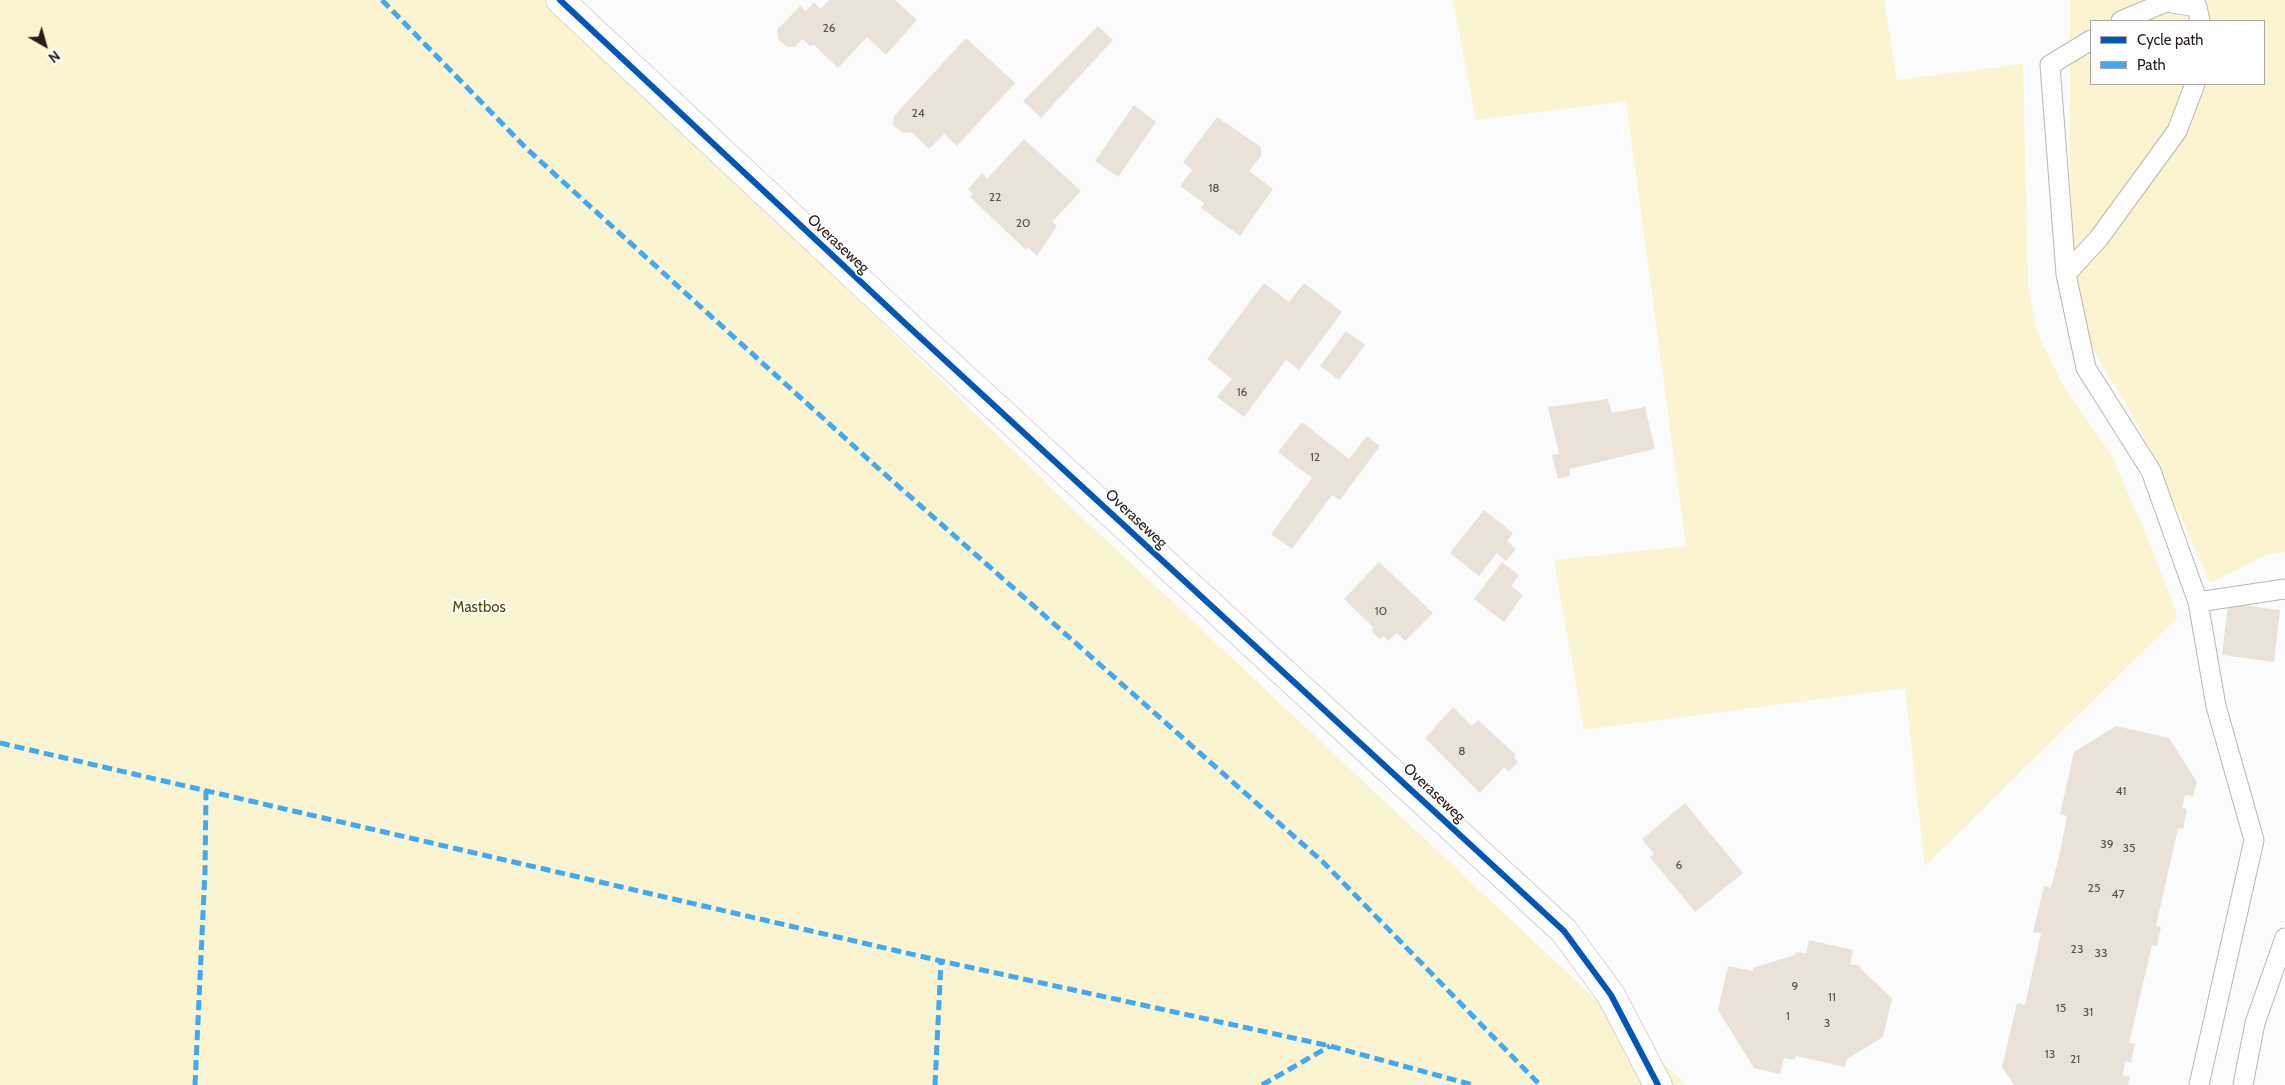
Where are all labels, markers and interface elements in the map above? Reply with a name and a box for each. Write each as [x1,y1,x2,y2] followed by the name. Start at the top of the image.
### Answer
[20,20,70,70] north arrow
[2090,20,2265,85] legend
[822,21,836,35] house number: 26
[2137,31,2203,49] text: Cycle path
[45,47,64,67] text: N
[2137,56,2166,74] text: Path
[911,106,925,120] house number: 24
[1208,181,1220,195] house number: 18
[989,190,1001,204] house number: 22
[803,211,873,277] street label: Overaseweg
[1016,216,1030,230] house number: 20
[1237,385,1247,399] house number: 16
[1310,450,1320,464] house number: 12
[1101,486,1171,552] street label: Overaseweg
[452,599,506,617] park label: Mastbos
[1375,604,1387,618] house number: 10
[1458,744,1466,758] house number: 8
[1399,760,1469,826] street label: Overaseweg
[2116,784,2126,798] house number: 41
[2100,837,2114,851] house number: 39
[2123,841,2135,855] house number: 35
[1676,858,1682,872] house number: 6
[2088,881,2100,895] house number: 25
[2112,887,2124,901] house number: 47
[2071,942,2083,956] house number: 23
[2095,946,2107,960] house number: 33
[1792,979,1798,993] house number: 9
[1828,990,1836,1004] house number: 11
[2056,1001,2066,1015] house number: 15
[2083,1005,2093,1019] house number: 31
[1786,1009,1790,1023] house number: 1
[1824,1016,1830,1030] house number: 3
[2045,1047,2055,1061] house number: 13
[2070,1052,2080,1066] house number: 21

